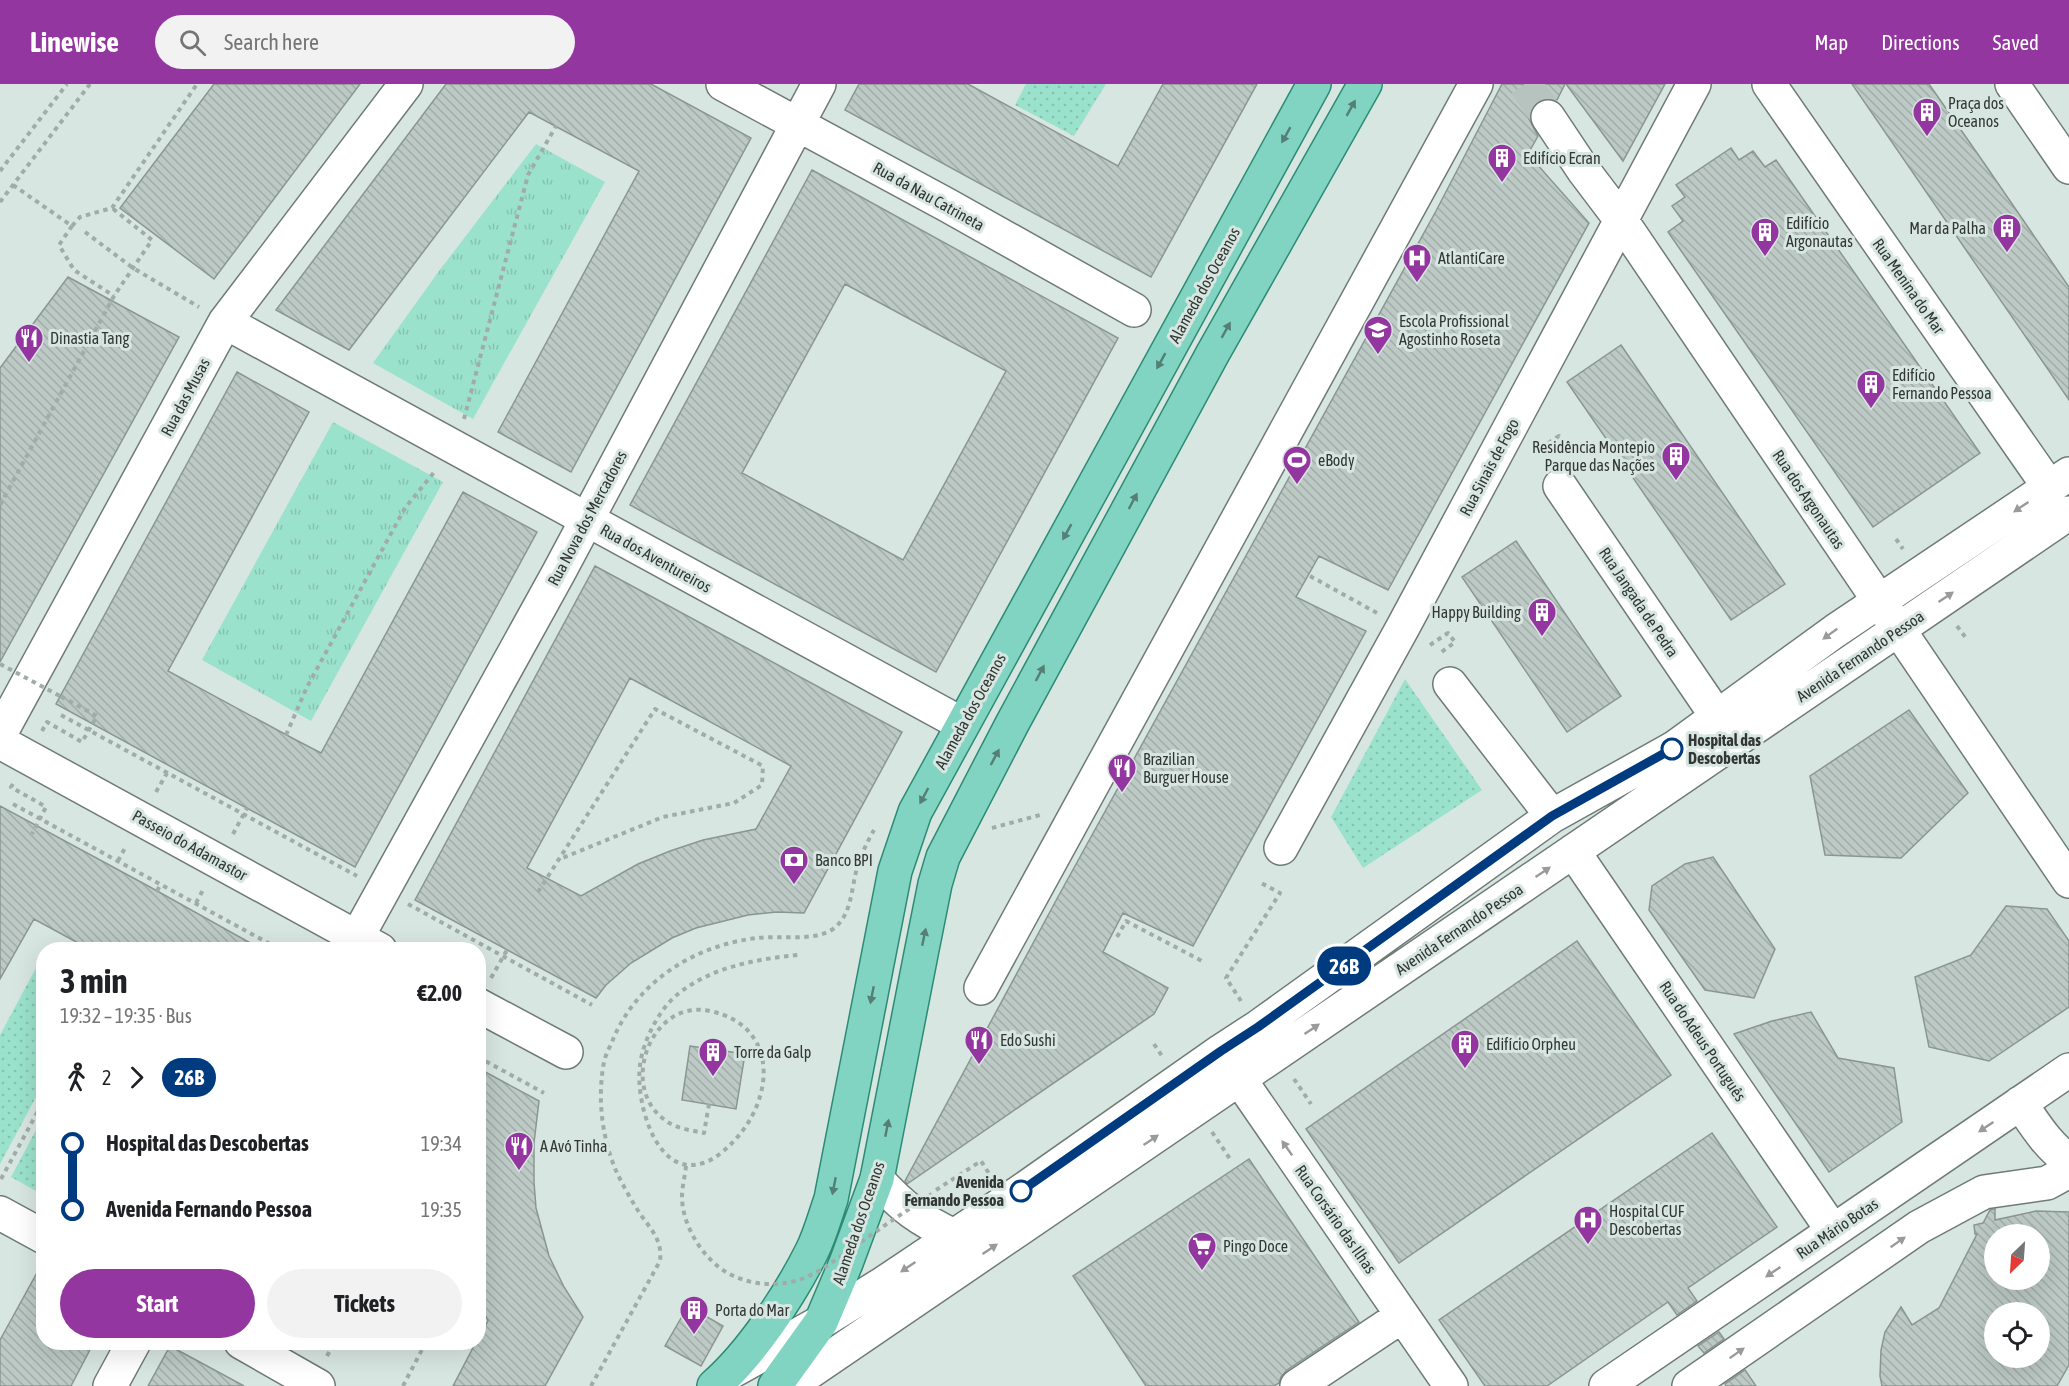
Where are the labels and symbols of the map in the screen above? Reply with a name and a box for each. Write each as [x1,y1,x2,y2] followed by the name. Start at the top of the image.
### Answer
[1948,94,2004,130] place label: Praça dos Oceanos
[1911,96,1943,138] building icon: Praça dos Oceanos
[1346,100,1357,116] one-way arrow
[1281,127,1291,144] one-way arrow
[1486,142,1518,184] building icon: Edifício Ecran
[1523,149,1601,167] place label: Edifício Ecran
[870,158,988,234] street label: Rua da Nau Catrineta
[1991,212,2023,254] building icon: Mar da Palha
[1786,214,1853,251] place label: Edifício Argonautas
[1749,216,1781,258] building icon: Edifício Argonautas
[1909,219,1986,237] place label: Mar da Palha
[1165,224,1243,346] street label: Alameda dos Oceanos
[1869,235,1949,337] street label: Rua Menina do Mar
[1401,242,1433,284] hospital icon: AtlantiCare
[1438,249,1505,267] place label: AtlantiCare
[1399,312,1510,349] place label: Escola Profissional Agostinho Roseta
[1362,314,1394,356] school or university icon: Escola Profissional Agostinho Roseta
[13,322,45,364] restaurant icon: Dinastia Tang
[1221,322,1232,338] one-way arrow
[50,329,130,348] place label: Dinastia Tang
[1157,353,1167,370] one-way arrow
[157,355,213,439] street label: Rua das Musas
[1892,366,1992,402] place label: Edifício Fernando Pessoa
[1855,368,1887,410] building icon: Edifício Fernando Pessoa
[1456,415,1523,519] street label: Rua Sinais de Fogo
[1532,438,1655,475] place label: Residência Montepio Parque das Nações
[1660,440,1692,482] building icon: Residência Montepio Parque das Nações
[1281,444,1313,486] sports icon: eBody
[1769,446,1849,553] street label: Rua dos Argonautas
[544,447,630,588] street label: Rua Nova dos Mercadores
[1318,451,1355,470] place label: eBody
[1128,493,1138,510] one-way arrow
[2013,501,2029,512] one-way arrow
[598,520,715,596] street label: Rua dos Aventureiros
[1062,524,1073,540] one-way arrow
[1595,544,1682,661] street label: Rua Jangada de Pedra
[1938,591,1954,603] one-way arrow
[1526,596,1558,638] building icon: Happy Building
[1431,603,1521,622] place label: Happy Building
[1793,607,1927,705] street label: Avenida Fernando Pessoa
[1823,628,1838,640] one-way arrow
[931,650,1009,772] street label: Alameda dos Oceanos
[1035,664,1045,681] one-way arrow
[1688,731,1761,767] place label: Hospital das Descobertas
[1661,738,1683,760] marker: Hospital das Descobertas
[990,748,1000,765] one-way arrow
[1143,750,1229,787] place label: Brazilian Burguer House
[1106,752,1138,794] restaurant icon: Brazilian Burguer House
[919,787,929,804] one-way arrow
[129,806,251,884] street label: Passeio do Adamastor
[778,844,810,886] bank icon: Banco BPI
[815,851,873,869] place label: Banco BPI
[1534,866,1550,878] one-way arrow
[1392,880,1526,978] street label: Avenida Fernando Pessoa
[920,928,930,946] one-way arrow
[1310,946,1378,986] line badge: 26B
[1655,978,1750,1105] street label: Rua do Adeus Português
[867,986,876,1005] one-way arrow
[963,1024,995,1066] restaurant icon: Edo Sushi
[1304,1024,1321,1035] one-way arrow
[1449,1028,1481,1070] building icon: Edifício Orpheu
[1000,1031,1056,1049] place label: Edo Sushi
[1486,1035,1576,1054] place label: Edifício Orpheu
[697,1036,729,1078] building icon: Torre da Galp
[734,1043,811,1062] place label: Torre da Galp
[883,1119,892,1138] one-way arrow
[1978,1121,1994,1132] one-way arrow
[503,1130,535,1172] restaurant icon: A Avó Tinha
[1143,1134,1159,1146] one-way arrow
[540,1137,607,1155] place label: A Avó Tinha
[1281,1140,1293,1156] one-way arrow
[828,1159,888,1287] street label: Alameda dos Oceanos
[1292,1161,1380,1277] street label: Rua Corsário das Ilhas
[904,1173,1004,1209] place label: Avenida Fernando Pessoa
[829,1177,838,1196] one-way arrow
[1010,1180,1032,1202] marker: Avenida Fernando Pessoa
[1793,1194,1881,1262] street label: Rua Mário Botas
[1609,1202,1685,1238] place label: Hospital CUF Descobertas
[1572,1204,1604,1246] hospital icon: Hospital CUF Descobertas
[1984,1224,2050,1290] north arrow
[1186,1230,1218,1272] supermarket icon: Pingo Doce
[1223,1237,1288,1256] place label: Pingo Doce
[1890,1237,1906,1248] one-way arrow
[982,1244,998,1255] one-way arrow
[900,1261,916,1272] one-way arrow
[1765,1266,1781,1277] one-way arrow
[678,1294,710,1336] building icon: Porta do Mar
[715,1301,789,1319] place label: Porta do Mar
[1729,1347,1745,1359] one-way arrow

